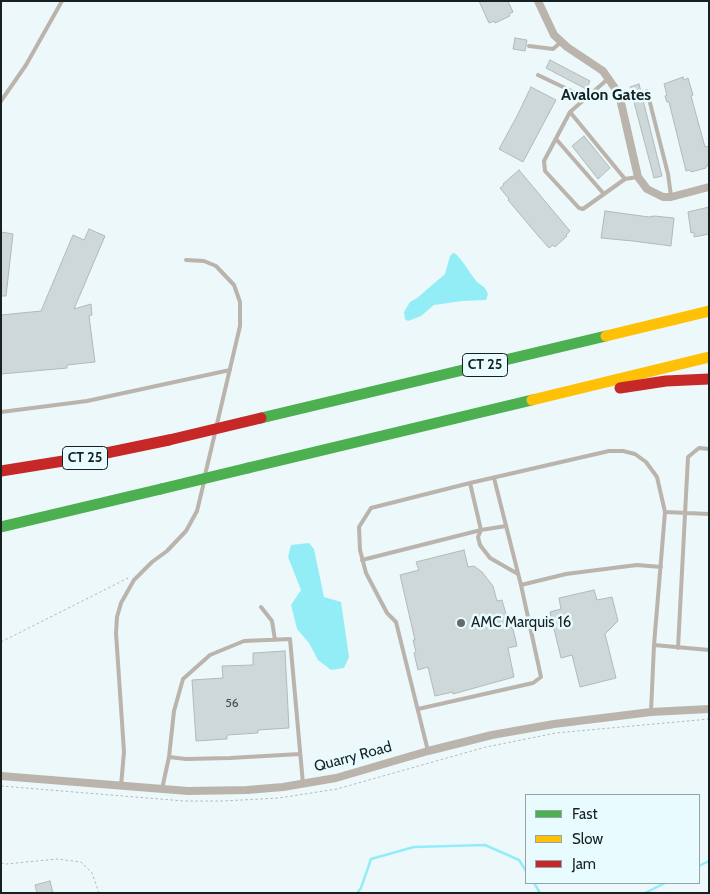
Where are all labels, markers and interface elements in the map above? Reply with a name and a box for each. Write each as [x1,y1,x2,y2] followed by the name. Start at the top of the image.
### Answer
[561,85,651,105] district label: Avalon Gates
[462,354,508,376] road number: CT 25
[62,446,108,469] road number: CT 25
[471,614,571,632] place label: AMC Marquis 16
[455,617,467,629] marker: AMC Marquis 16
[225,696,239,710] house number: 56
[312,738,394,776] street label: Quarry Road
[525,794,700,884] legend
[572,805,597,823] text: Fast
[572,830,603,848] text: Slow
[572,855,596,873] text: Jam

